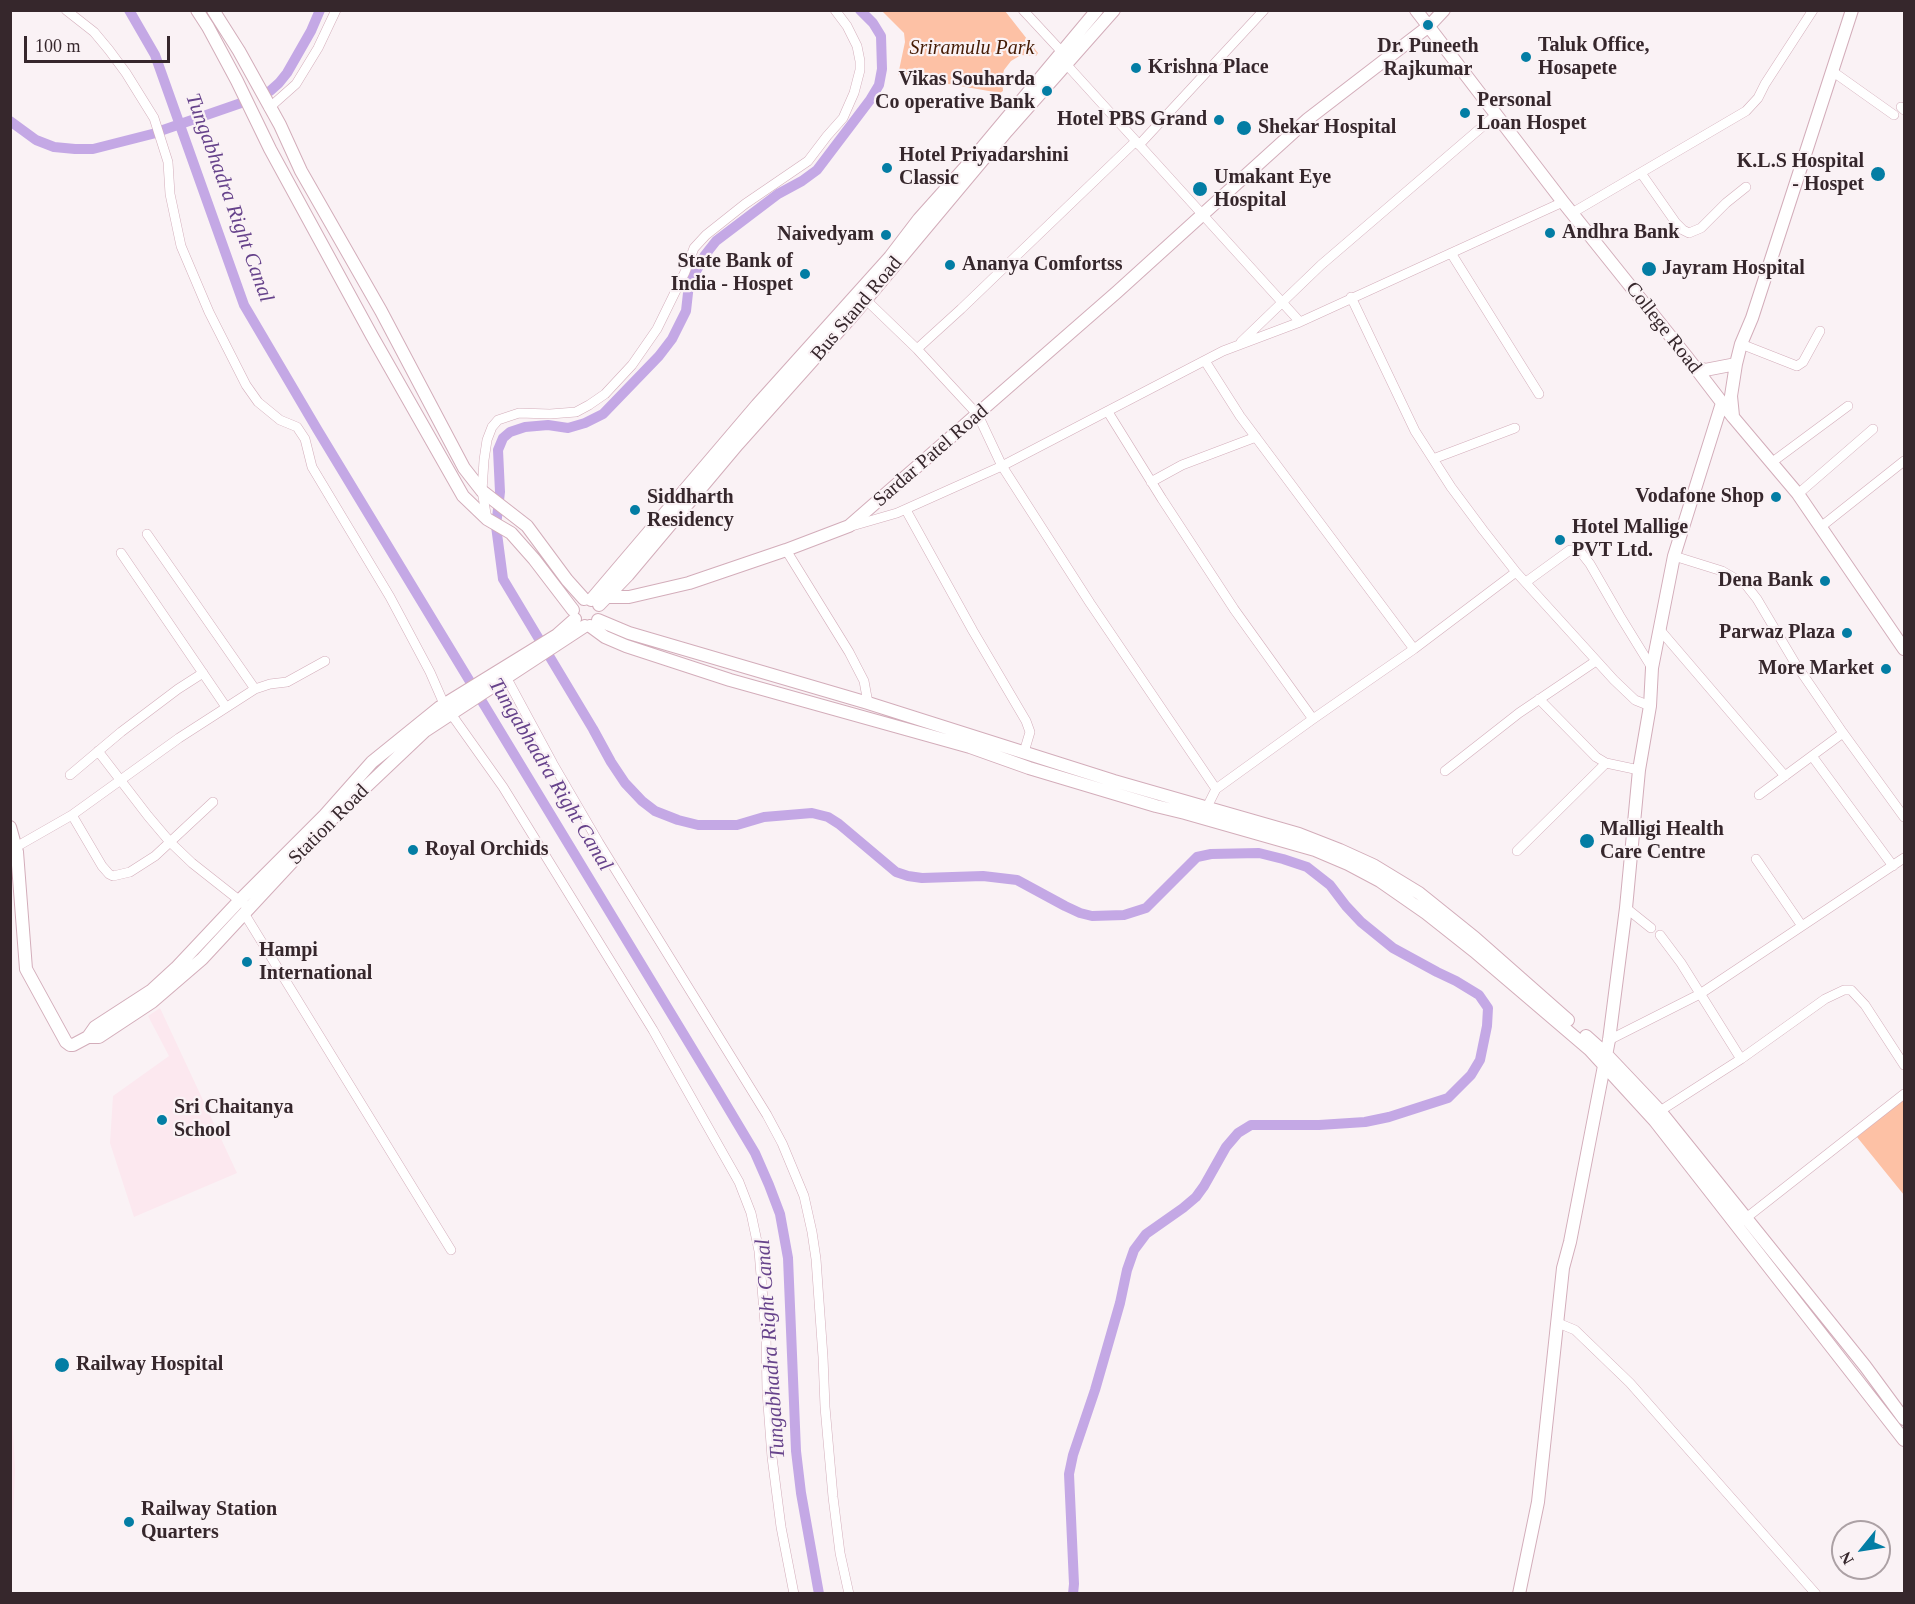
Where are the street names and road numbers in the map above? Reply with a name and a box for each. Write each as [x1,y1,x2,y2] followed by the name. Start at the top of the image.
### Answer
[806,252,908,366] street label: Bus Stand Road
[1620,277,1706,379] street label: College Road
[869,400,993,512] street label: Sardar Patel Road
[284,780,374,870] street label: Station Road

